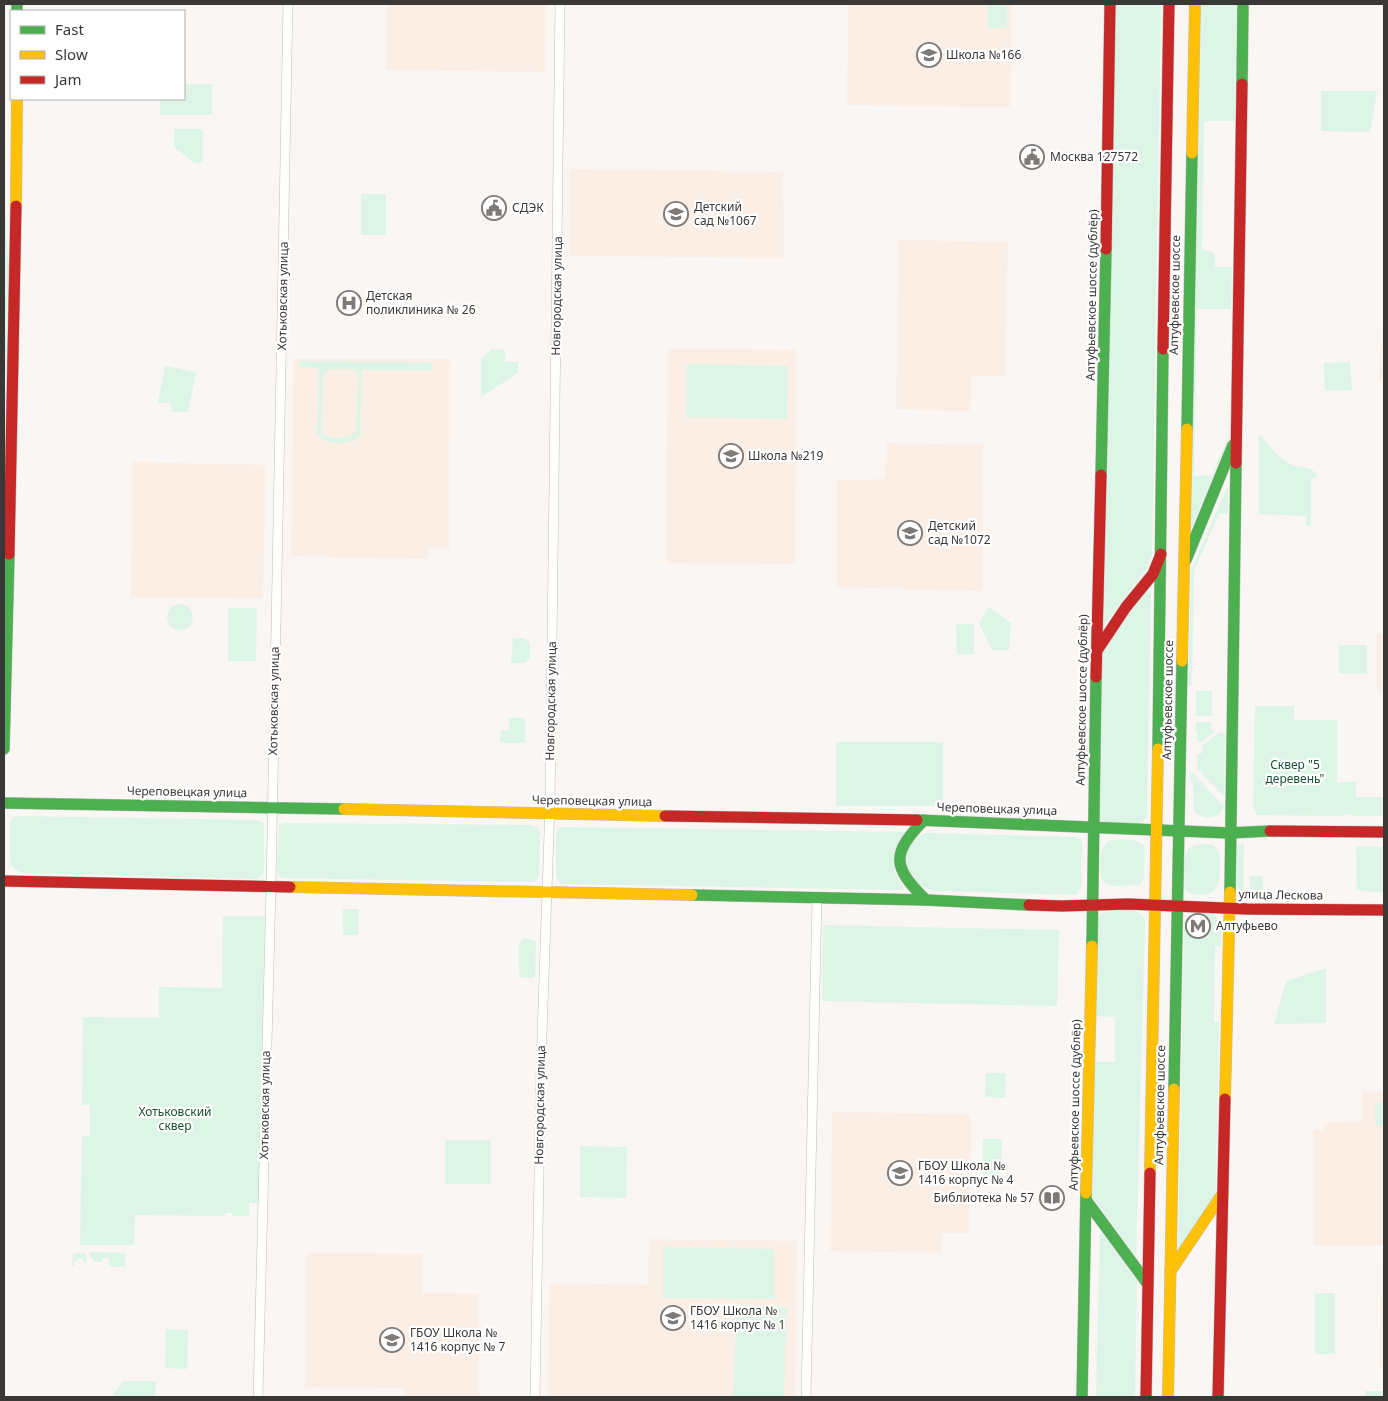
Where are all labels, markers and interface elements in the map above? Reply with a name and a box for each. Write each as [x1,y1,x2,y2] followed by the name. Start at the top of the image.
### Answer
[10,10,185,100] legend
[55,19,84,39] text: Fast
[916,42,942,68] school or university icon: Школа №166
[55,44,88,64] text: Slow
[946,46,1021,63] place label: Школа №166
[53,69,82,89] text: Jam
[1019,144,1045,170] public building icon: Москва 127572
[1050,148,1138,165] place label: Москва 127572
[481,195,507,221] public building icon: СДЭК
[694,198,757,229] place label: Детский сад №1067
[512,199,544,216] place label: СДЭК
[663,201,689,227] school or university icon: Детский сад №1067
[1082,209,1102,381] street label: Алтуфьевское шоссе (дублёр)
[1165,235,1184,355] street label: Алтуфьевское шоссе
[547,236,566,356] street label: Новгородская улица
[273,241,292,351] street label: Хотьковская улица
[366,287,476,318] place label: Детская поликлиника № 26
[336,290,362,316] hospital icon: Детская поликлиника № 26
[718,443,744,469] school or university icon: Школа №219
[748,447,823,464] place label: Школа №219
[928,517,991,548] place label: Детский сад №1072
[897,520,923,546] school or university icon: Детский сад №1072
[1072,614,1092,786] street label: Алтуфьевское шоссе (дублёр)
[1158,640,1177,760] street label: Алтуфьевское шоссе
[541,641,560,761] street label: Новгородская улица
[264,646,283,756] street label: Хотьковская улица
[1265,756,1325,787] park label: Сквер "5 деревень"
[127,782,247,801] street label: Череповецкая улица
[532,791,652,810] street label: Череповецкая улица
[936,798,1058,819] street label: Череповецкая улица
[1238,885,1324,904] street label: улица Лескова
[1185,913,1211,939] metro station icon: Алтуфьево
[1216,917,1278,934] place label: Алтуфьево
[1065,1019,1085,1191] street label: Алтуфьевское шоссе (дублёр)
[530,1045,549,1165] street label: Новгородская улица
[1150,1045,1169,1165] street label: Алтуфьевское шоссе
[255,1050,274,1160] street label: Хотьковская улица
[138,1103,212,1134] park label: Хотьковский сквер
[918,1157,1014,1188] place label: ГБОУ Школа № 1416 корпус № 4
[887,1160,913,1186] school or university icon: ГБОУ Школа № 1416 корпус № 4
[1039,1185,1065,1211] library icon: Библиотека № 57
[933,1189,1034,1206] place label: Библиотека № 57
[690,1302,785,1333] place label: ГБОУ Школа № 1416 корпус № 1
[660,1305,686,1331] school or university icon: ГБОУ Школа № 1416 корпус № 1
[410,1324,506,1355] place label: ГБОУ Школа № 1416 корпус № 7
[379,1327,405,1353] school or university icon: ГБОУ Школа № 1416 корпус № 7

